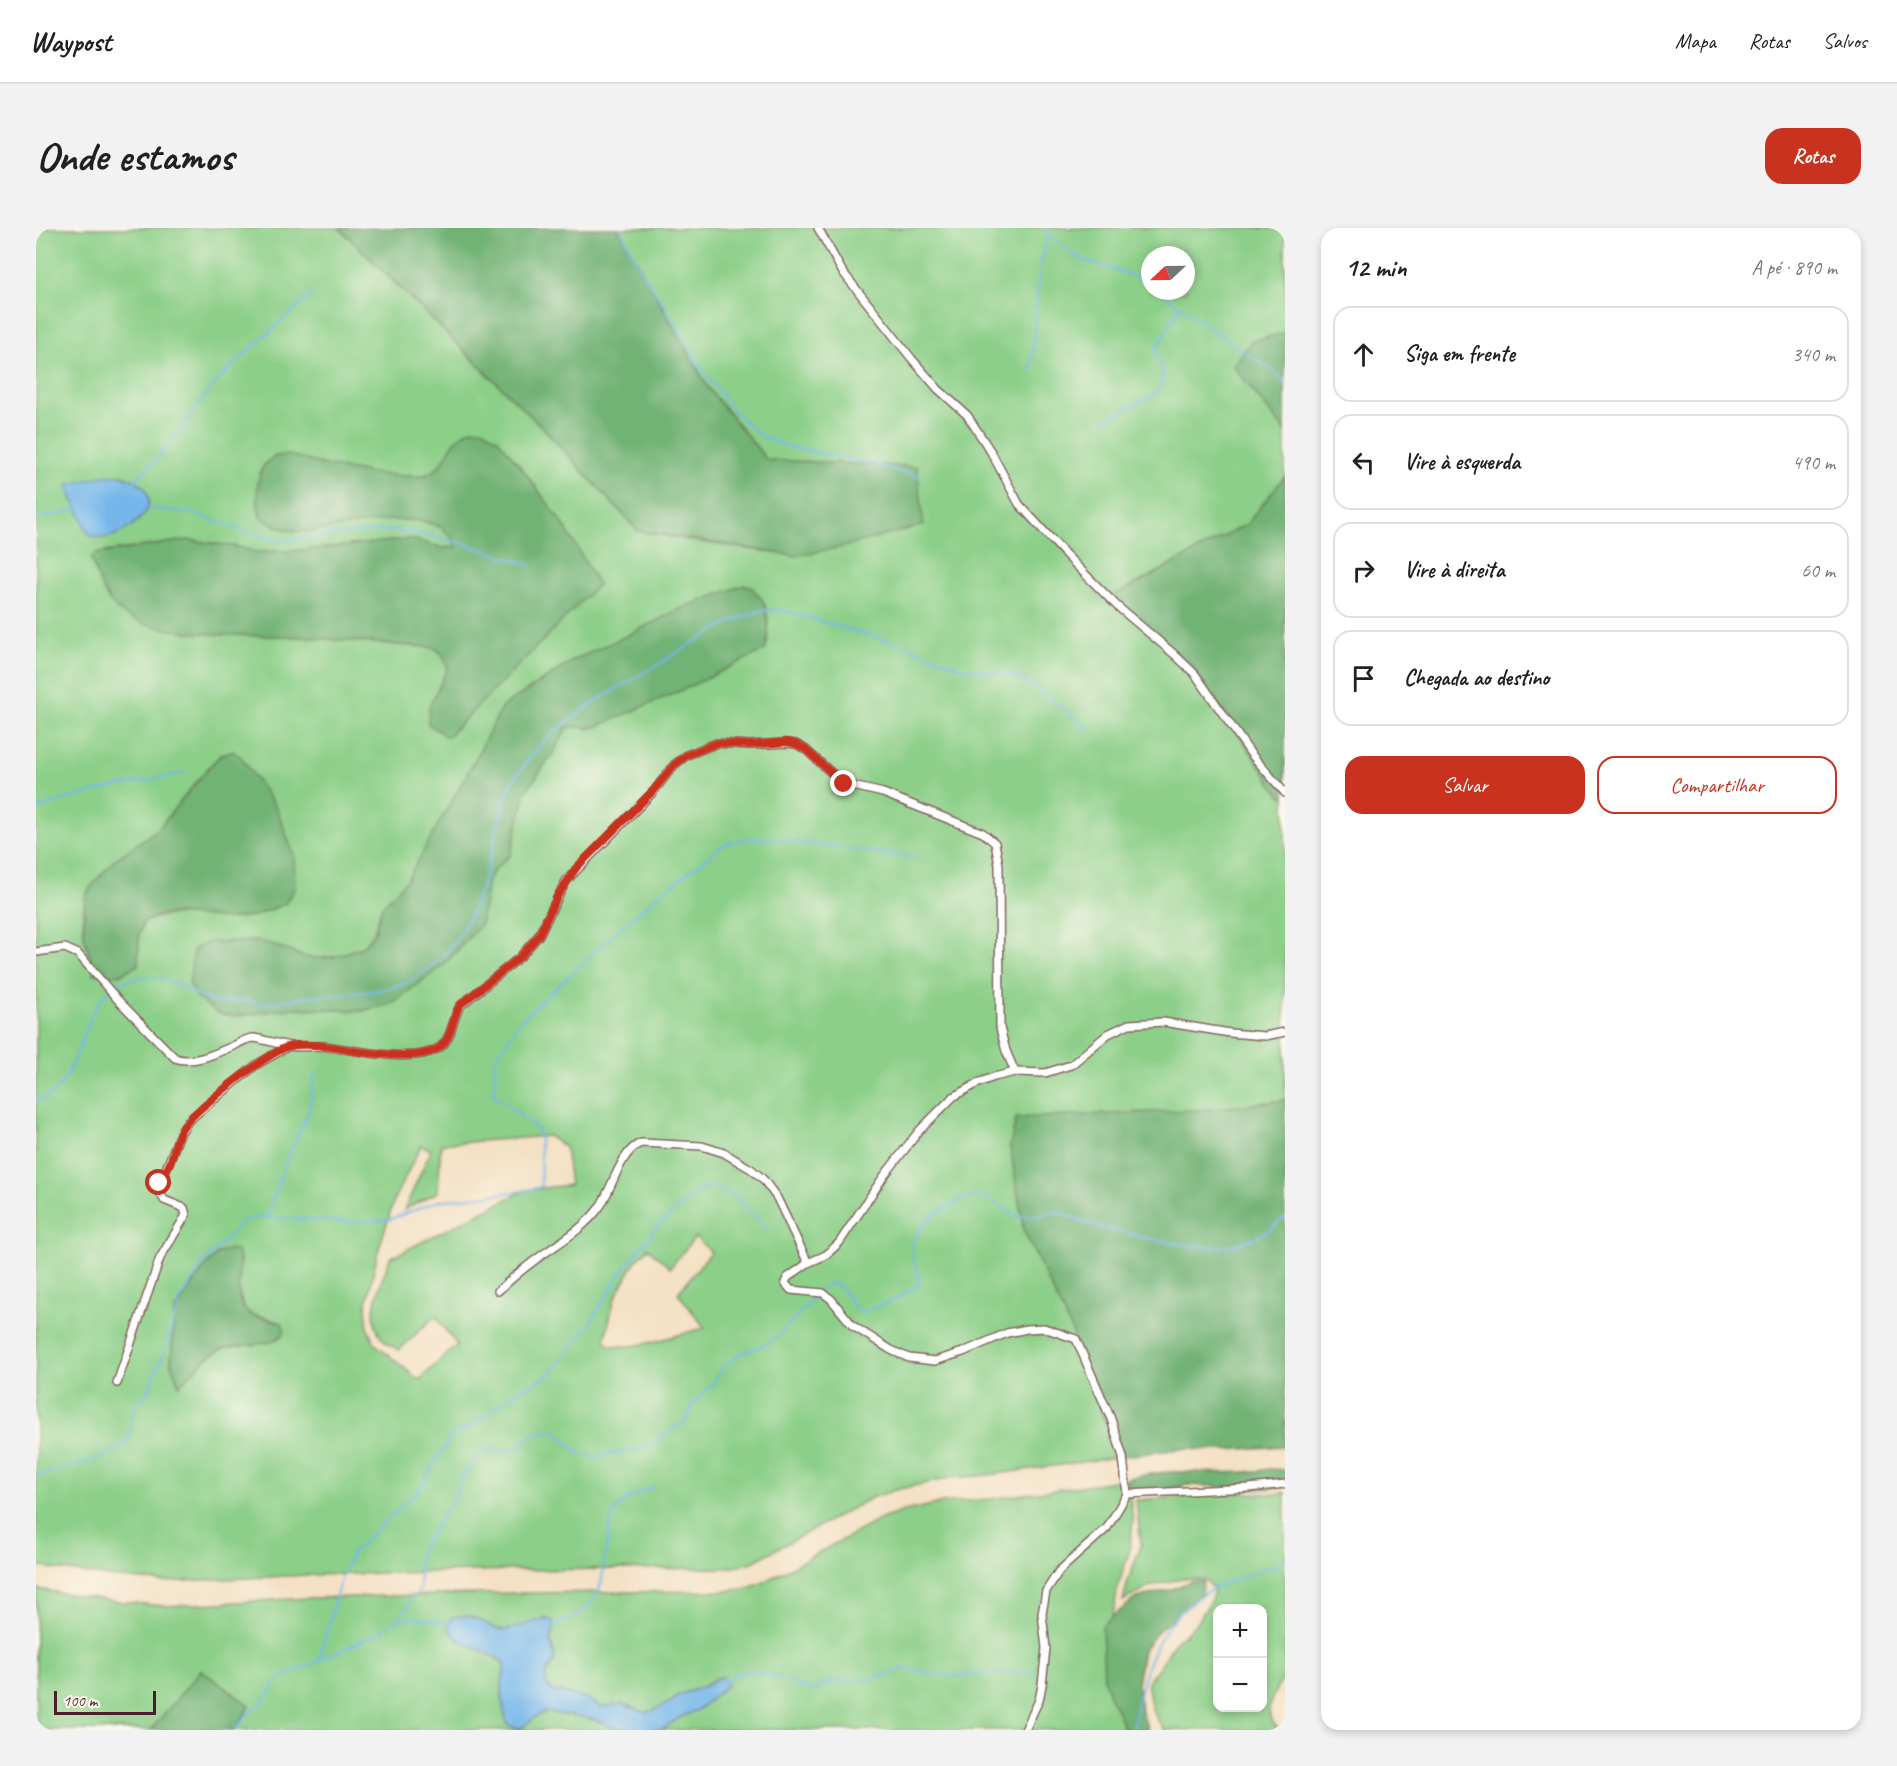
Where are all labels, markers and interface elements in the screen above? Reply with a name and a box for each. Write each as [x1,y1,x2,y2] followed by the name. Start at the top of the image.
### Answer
[30,24,111,59] text: Waypost
[1675,28,1716,54] text: Mapa
[1749,28,1790,54] text: Rotas
[1823,28,1867,54] text: Salvos
[1765,128,1861,184] button: Rotas
[36,130,233,183] text: Onde estamos
[1141,246,1195,300] north arrow
[1345,251,1407,284] text: 12 min
[1752,255,1837,280] text: A pé · 890 m
[1347,338,1380,371] icon: ahead
[1404,340,1515,368] text: Siga em frente
[1792,342,1835,367] text: 340 m
[1347,446,1380,479] icon: left
[1404,448,1520,476] text: Vire à esquerda
[1792,450,1835,475] text: 490 m
[1347,554,1380,587] icon: right
[1404,556,1504,584] text: Vire à direita
[1801,558,1835,583] text: 60 m
[1347,662,1380,695] icon: arrive
[1404,664,1549,692] text: Chegada ao destino
[1345,756,1585,814] button: Salvar
[1597,756,1837,814] button: Compartilhar
[830,770,856,796] route end
[145,1169,171,1195] route start
[1213,1604,1267,1712] map controls
[1213,1604,1267,1658] button: +
[1213,1658,1267,1712] button: −
[54,1688,156,1716] scale bar
[63,1691,97,1711] text: 100 m

